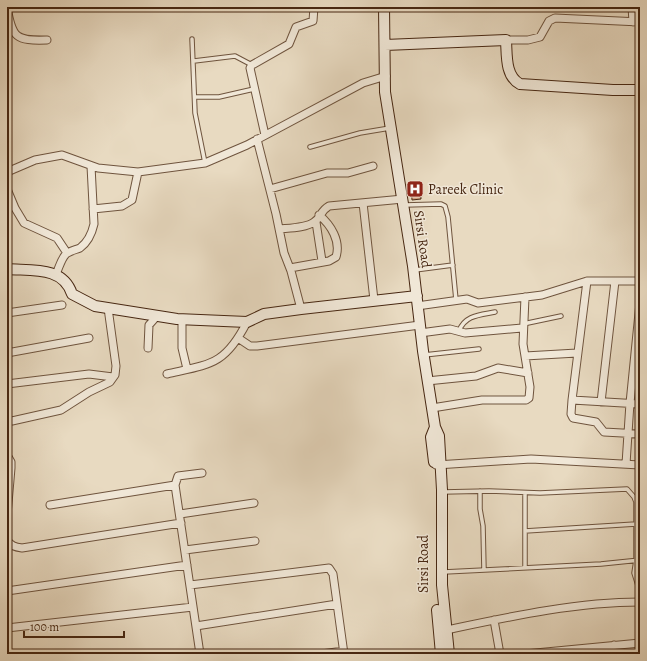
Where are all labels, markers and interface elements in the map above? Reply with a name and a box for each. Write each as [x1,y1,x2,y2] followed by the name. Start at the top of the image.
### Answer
[405,179,425,199] hospital icon: Pareek Clinic
[428,180,503,199] place label: Pareek Clinic
[409,209,436,270] street label: Sirsi Road
[414,534,433,593] street label: Sirsi Road
[24,613,124,639] scale bar
[30,619,59,635] text: 100 m

